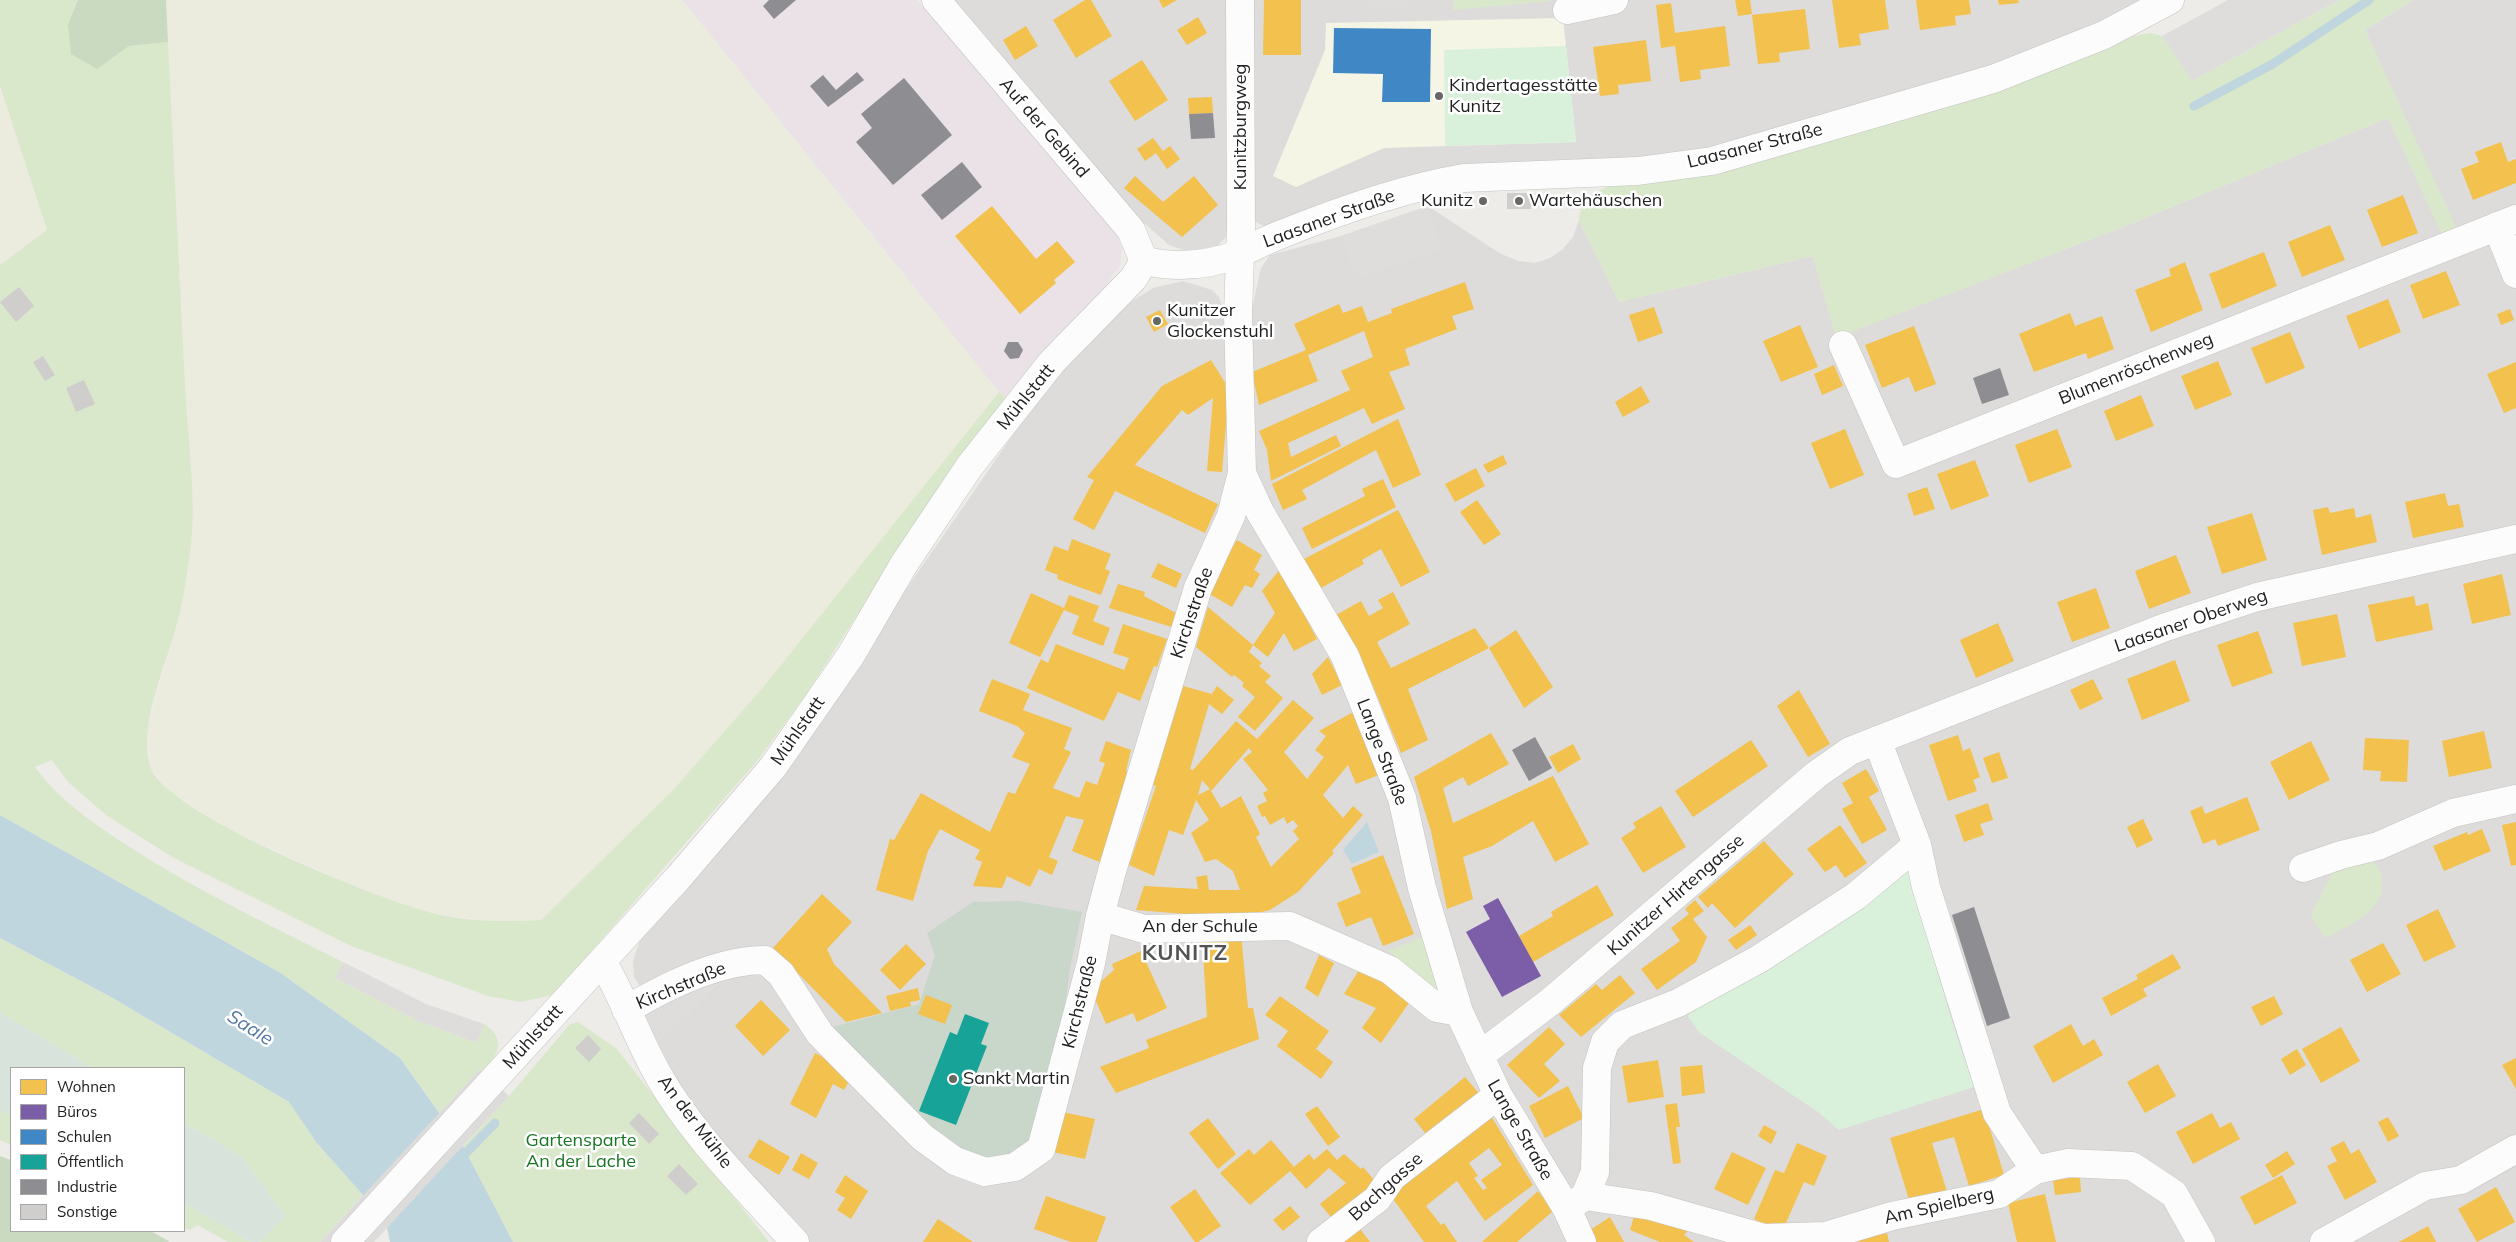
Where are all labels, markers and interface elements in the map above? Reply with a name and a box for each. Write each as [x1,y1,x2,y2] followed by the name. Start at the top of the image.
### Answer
[1230,64,1252,190] street label: Kunitzburgweg
[995,74,1093,182] street label: Auf der Gebind
[1449,75,1598,118] place label: Kindertagesstätte Kunitz
[1433,90,1445,102] marker: Kindertagesstätte Kunitz
[1685,119,1825,173] street label: Laasaner Straße
[1260,185,1398,253] street label: Laasaner Straße
[1421,190,1473,212] place label: Kunitz
[1529,190,1662,212] place label: Wartehäuschen
[1477,195,1489,207] marker: Kunitz
[1513,195,1525,207] marker: Wartehäuschen
[1167,300,1273,342] place label: Kunitzer Glockenstuhl
[1151,315,1163,327] marker: Kunitzer Glockenstuhl
[2056,328,2216,410] street label: Blumenröschenweg
[993,360,1059,434] street label: Mühlstatt
[1166,564,1218,662] street label: Kirchstraße
[2112,585,2270,657] street label: Laasaner Oberweg
[767,692,829,770] street label: Mühlstatt
[1352,696,1412,808] street label: Lange Straße
[1603,830,1749,960] street label: Kunitzer Hirtengasse
[1142,916,1258,938] street label: An der Schule
[1141,940,1229,966] district label: KUNITZ
[1058,953,1102,1051] street label: Kirchstraße
[633,957,729,1015] street label: Kirchstraße
[499,1000,567,1074] street label: Mühlstatt
[223,1005,277,1051] water label: Saale
[10,1067,185,1232] legend
[963,1068,1070,1090] place label: Sankt Martin
[653,1071,737,1173] street label: An der Mühle
[947,1073,959,1085] marker: Sankt Martin
[1483,1076,1557,1184] street label: Lange Straße
[57,1077,116,1096] text: Wohnen
[57,1102,97,1121] text: Büros
[57,1127,112,1146] text: Schulen
[525,1130,637,1172] park label: Gartensparte An der Lache
[1345,1148,1427,1226] street label: Bachgasse
[57,1152,124,1171] text: Öffentlich
[57,1177,117,1196] text: Industrie
[1882,1183,1996,1229] street label: Am Spielberg
[57,1202,117,1221] text: Sonstige

